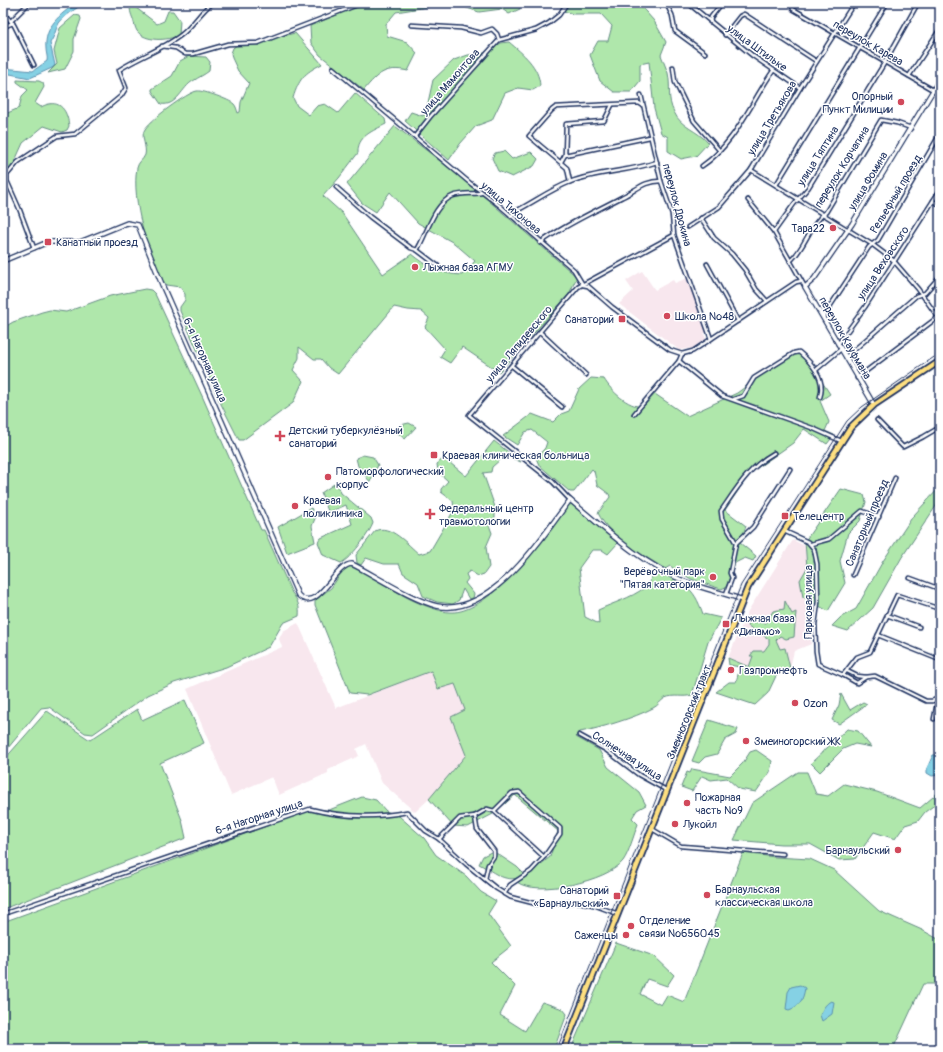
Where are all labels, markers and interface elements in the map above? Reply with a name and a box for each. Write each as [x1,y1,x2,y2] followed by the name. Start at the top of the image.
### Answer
[831,18,905,68] street label: переулок Карева
[724,21,790,74] street label: улица Штильке
[417,46,482,118] street label: улица Мамонтова
[744,78,799,158] street label: улица Третьякова
[822,90,893,116] place label: Опорный Пункт Милиции
[896,97,906,107] marker: Опорный Пункт Милиции
[794,124,841,189] street label: улица Тяптина
[812,124,872,210] street label: переулок Корчагина
[845,149,891,213] street label: улица Фомина
[867,152,925,236] street label: Рельефный проезд
[660,162,694,248] street label: переулок Дрокина
[478,179,544,237] street label: улица Тихонова
[791,222,825,235] place label: Тара22
[828,223,838,233] marker: Тара22
[854,224,912,303] street label: улица Веховского
[56,236,138,249] place label: Канатный проезд
[43,237,53,247] marker: Канатный проезд
[422,261,513,274] place label: Лыжная база АГМУ
[410,262,420,272] marker: Лыжная база АГМУ
[816,294,874,382] street label: переулок Кауфмана
[482,303,555,386] street label: улица Ляпидевского
[675,310,735,323] place label: Школа №48
[662,311,672,321] marker: Школа №48
[565,313,614,326] place label: Санаторий
[617,314,627,324] marker: Санаторий
[181,316,229,404] street label: 6-я Нагорная улица
[288,424,403,450] place label: Детский туберкулёзный санаторий
[274,430,286,442] marker: Детский туберкулёзный санаторий
[442,449,589,462] place label: Краевая клиническая больница
[429,450,439,460] marker: Краевая клиническая больница
[336,465,444,491] place label: Патоморфологический корпус
[323,472,333,482] marker: Патоморфологический корпус
[843,477,891,569] street label: Санаторный проезд
[303,494,363,520] place label: Краевая поликлиника
[290,501,300,511] marker: Краевая поликлиника
[439,502,534,528] place label: Федеральный центр травмотологии
[424,508,436,520] marker: Федеральный центр травмотологии
[793,510,844,523] place label: Телецентр
[780,511,790,521] marker: Телецентр
[619,565,705,591] place label: Верёвочный парк "Пятая категория"
[802,565,815,639] street label: Парковая улица
[708,572,718,582] marker: Верёвочный парк "Пятая категория"
[733,612,795,638] place label: Лыжная база «Динамо»
[721,619,731,629] marker: Лыжная база «Динамо»
[664,662,714,761] street label: Змеиногорский тракт
[739,664,808,677] place label: Газпромнефть
[726,665,736,675] marker: Газпромнефть
[803,697,828,710] place label: Ozon
[790,698,800,708] marker: Ozon
[590,729,664,783] street label: Солнечная улица
[754,735,841,748] place label: Змеиногорский ЖК
[741,736,751,746] marker: Змеиногорский ЖК
[695,791,743,817] place label: Пожарная часть №9
[214,797,304,837] street label: 6-я Нагорная улица
[682,798,692,808] marker: Пожарная часть №9
[682,818,717,831] place label: Лукойл
[670,819,680,829] marker: Лукойл
[826,844,890,857] place label: Барнаульский
[893,845,903,855] marker: Барнаульский
[715,883,813,909] place label: Барнаульская классическая школа
[533,884,609,910] place label: Санаторий «Барнаульский»
[702,890,712,900] marker: Барнаульская классическая школа
[612,891,622,901] marker: Санаторий «Барнаульский»
[639,914,720,940] place label: Отделение связи №656045
[626,921,636,931] marker: Отделение связи №656045
[574,929,618,942] place label: Саженцы
[621,930,631,940] marker: Саженцы

